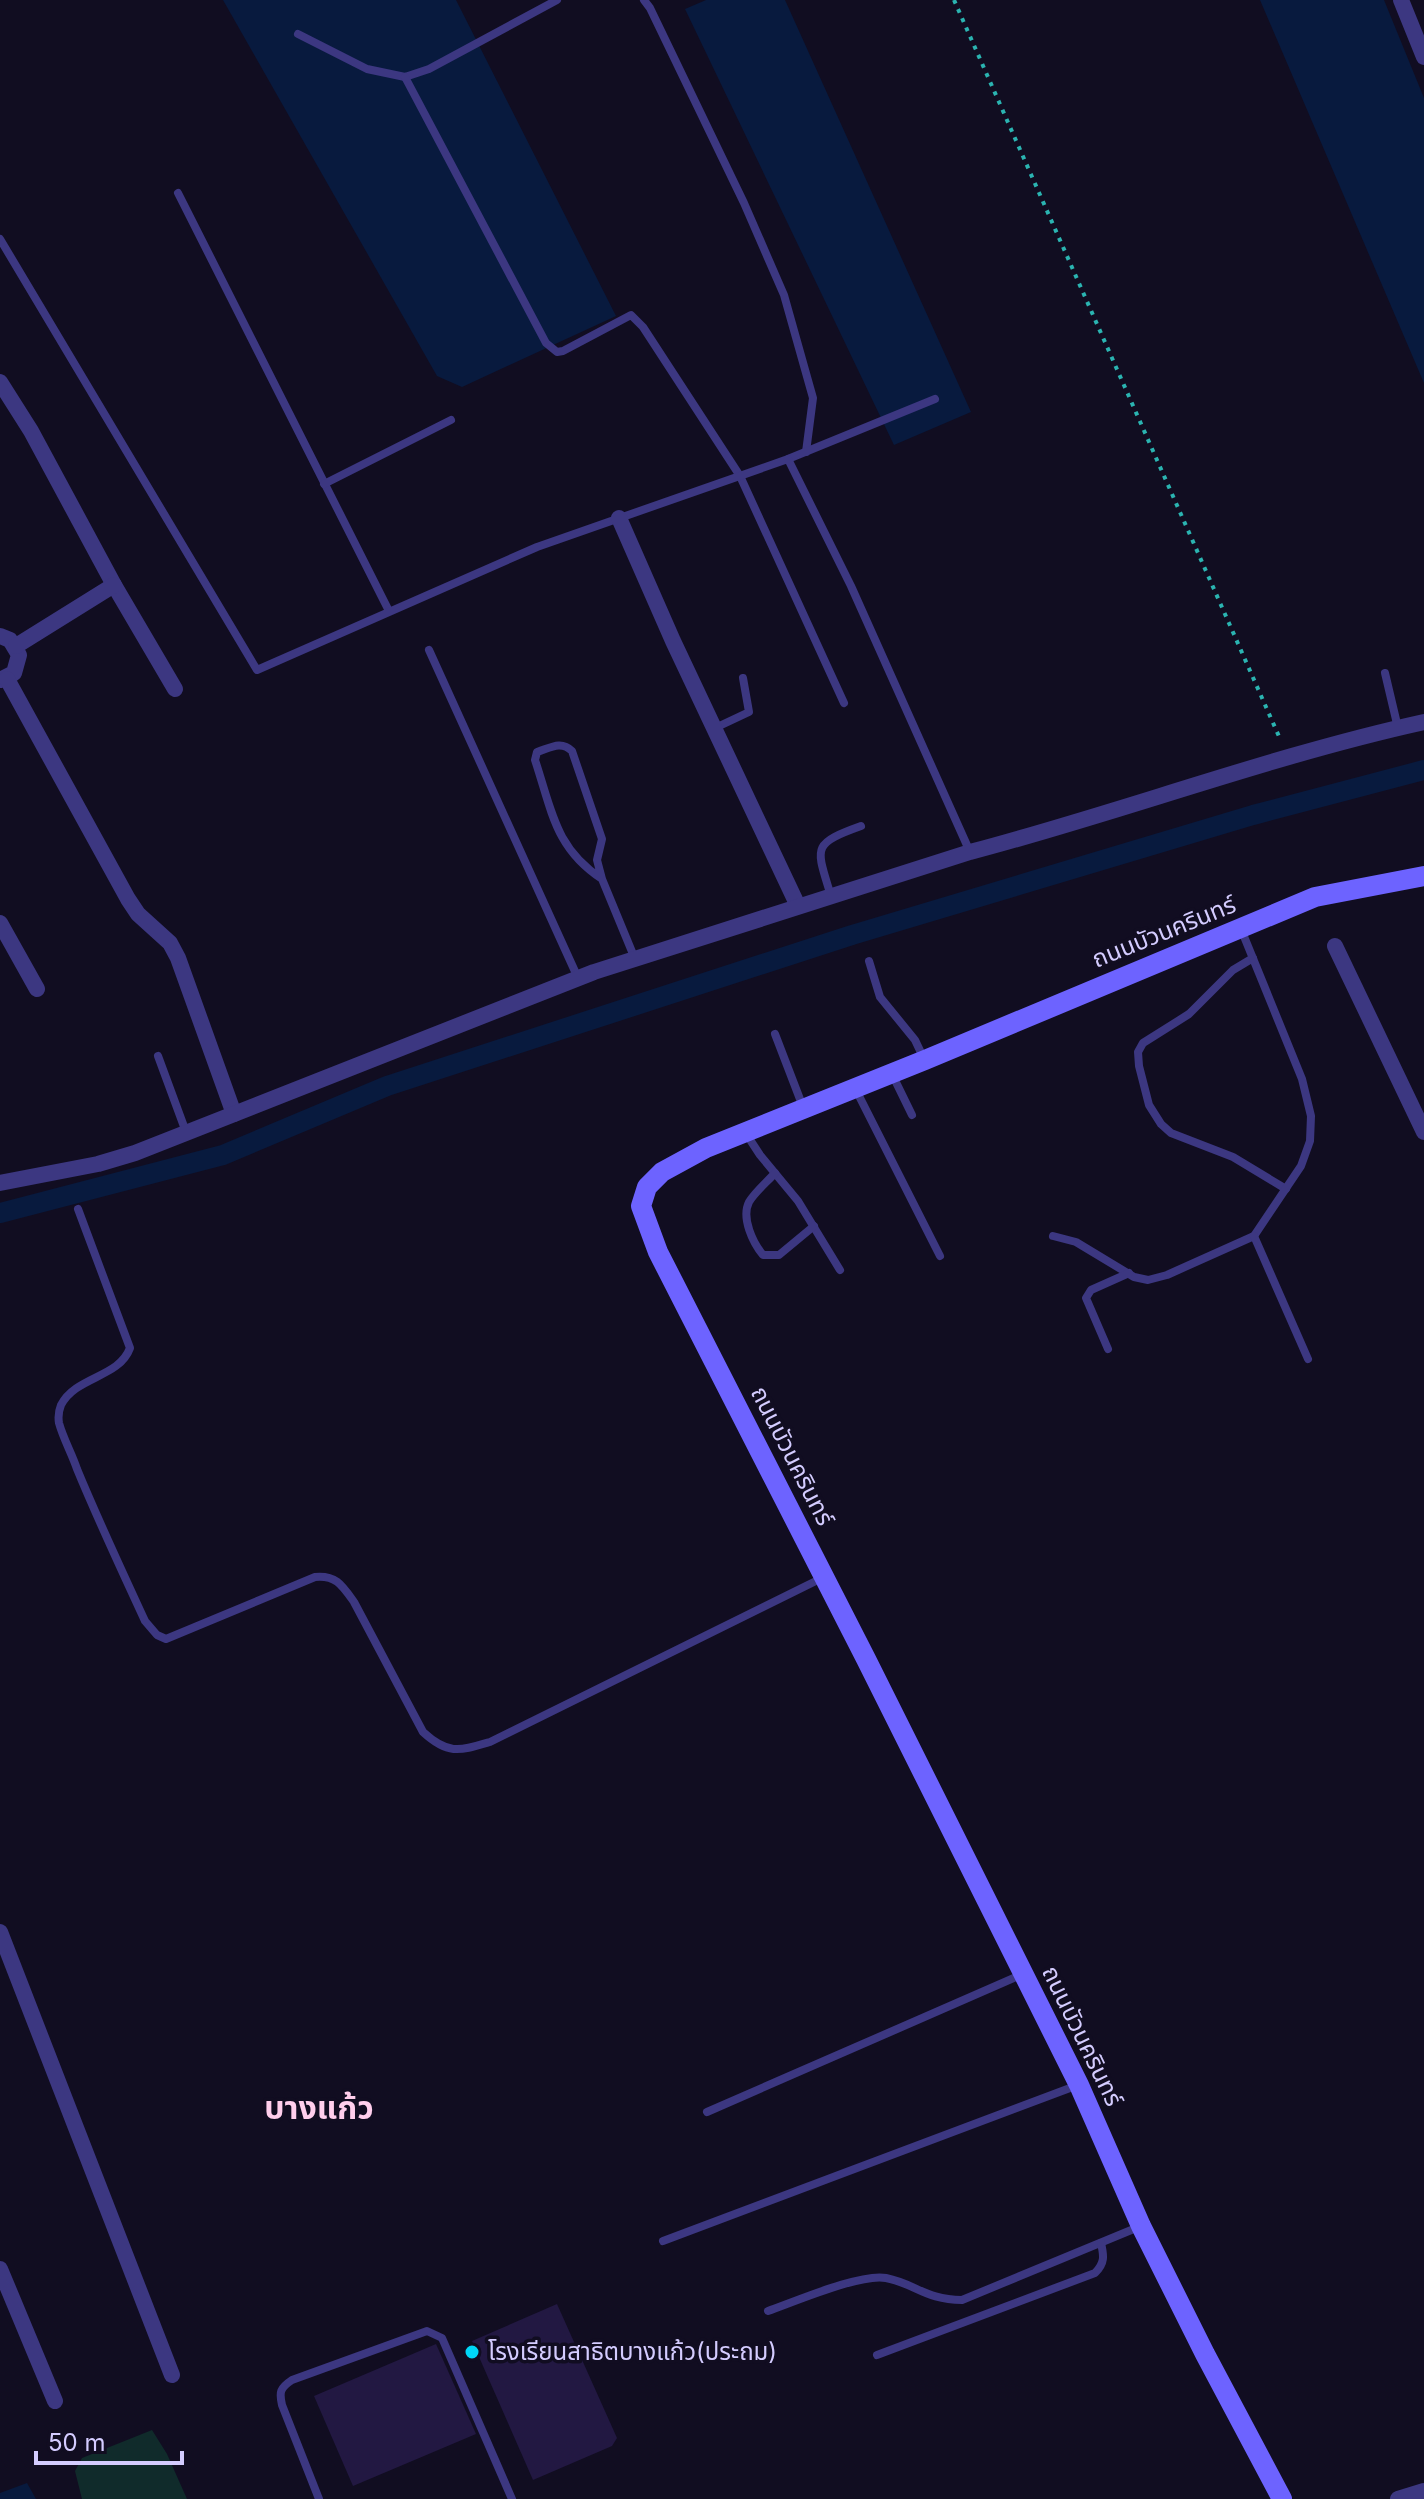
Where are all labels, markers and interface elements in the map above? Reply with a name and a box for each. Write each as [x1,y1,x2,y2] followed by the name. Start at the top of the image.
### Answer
[1088,889,1241,974] street label: ถนนบัวนครินทร์
[745,1381,840,1531] street label: ถนนบัวนครินทร์
[1036,1961,1129,2112] street label: ถนนบัวนครินทร์
[264,2088,374,2127] district label: บางแก้ว
[488,2337,777,2366] place label: โรงเรียนสาธิตบางแก้ว(ประถม)
[463,2343,481,2361] marker: โรงเรียนสาธิตบางแก้ว(ประถม)
[36,2415,182,2465] scale bar
[48,2428,106,2457] text: 50 m

